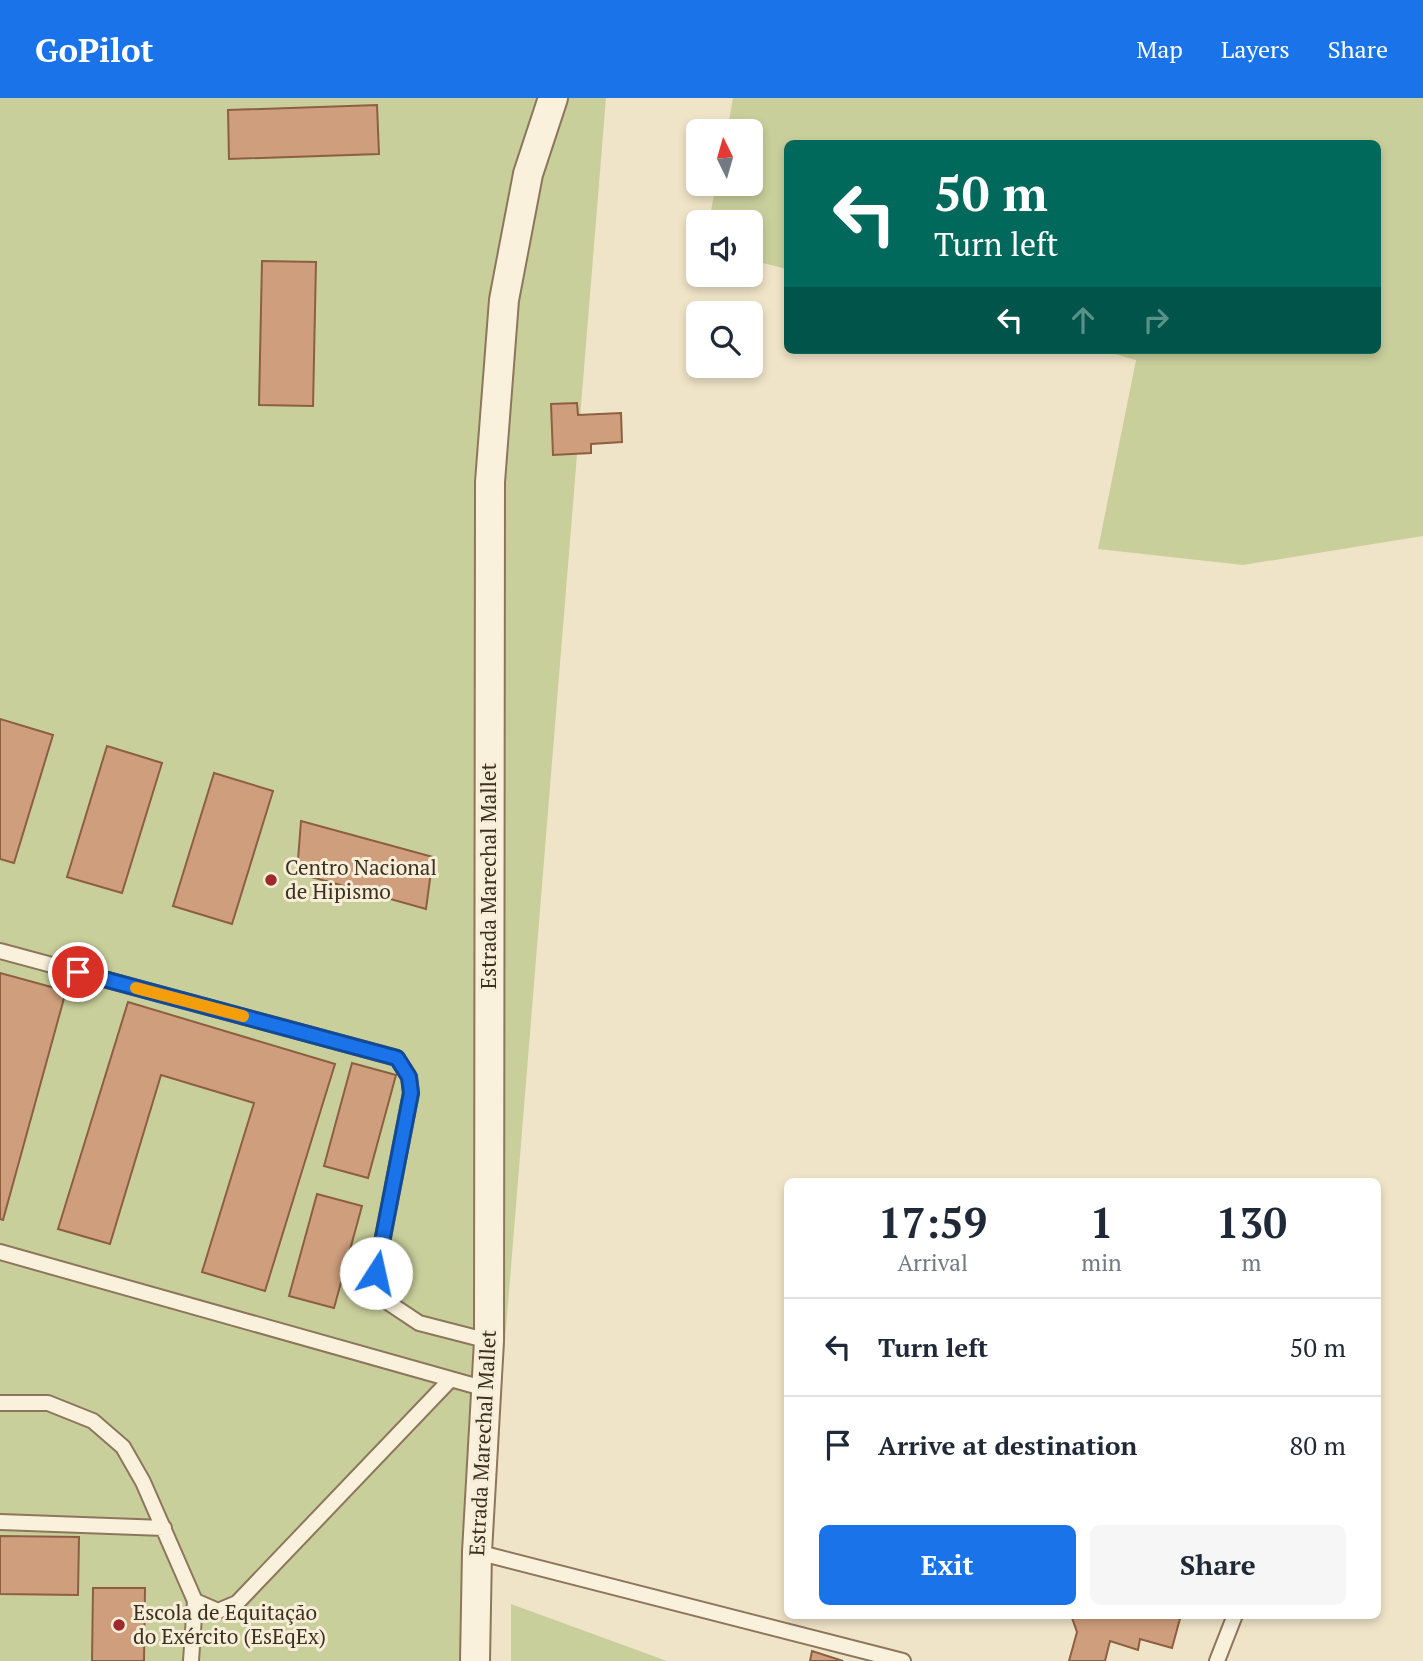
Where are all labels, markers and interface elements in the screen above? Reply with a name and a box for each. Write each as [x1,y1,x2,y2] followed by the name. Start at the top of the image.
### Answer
[35,28,154,71] text: GoPilot
[1136,33,1183,65] text: Map
[1221,33,1290,65] text: Layers
[1328,33,1388,65] text: Share
[686,119,763,196] north arrow
[686,119,763,378] map controls
[934,160,1048,225] text: 50 m
[819,168,910,259] icon: left
[686,210,763,287] button: sound
[934,223,1058,265] text: Turn left
[686,301,763,378] button: search
[991,301,1029,339] icon: left
[1064,301,1102,339] icon: ahead
[1137,301,1175,339] icon: right
[474,763,502,989] street label: Estrada Marechal Mallet
[285,853,437,905] place label: Centro Nacional de Hipismo
[263,872,279,888] marker: Centro Nacional de Hipismo
[48,942,108,1002] pin
[59,953,97,991] icon: arrive
[878,1194,987,1250] text: 17:59
[1090,1194,1113,1250] text: 1
[1216,1194,1287,1250] text: 130
[339,1236,413,1310] position arrow
[897,1247,968,1278] text: Arrival
[1081,1247,1122,1278] text: min
[1241,1247,1261,1278] text: m
[819,1328,857,1366] icon: left
[462,1329,502,1557] street label: Estrada Marechal Mallet
[878,1330,988,1364] text: Turn left
[1290,1330,1346,1364] text: 50 m
[819,1426,857,1464] icon: arrive
[878,1428,1137,1462] text: Arrive at destination
[1290,1428,1346,1462] text: 80 m
[819,1525,1076,1605] button: Exit
[1090,1525,1346,1605] button: Share
[133,1598,326,1650] place label: Escola de Equitação do Exército (EsEqEx)
[111,1617,127,1633] marker: Escola de Equitação do Exército (EsEqEx)

